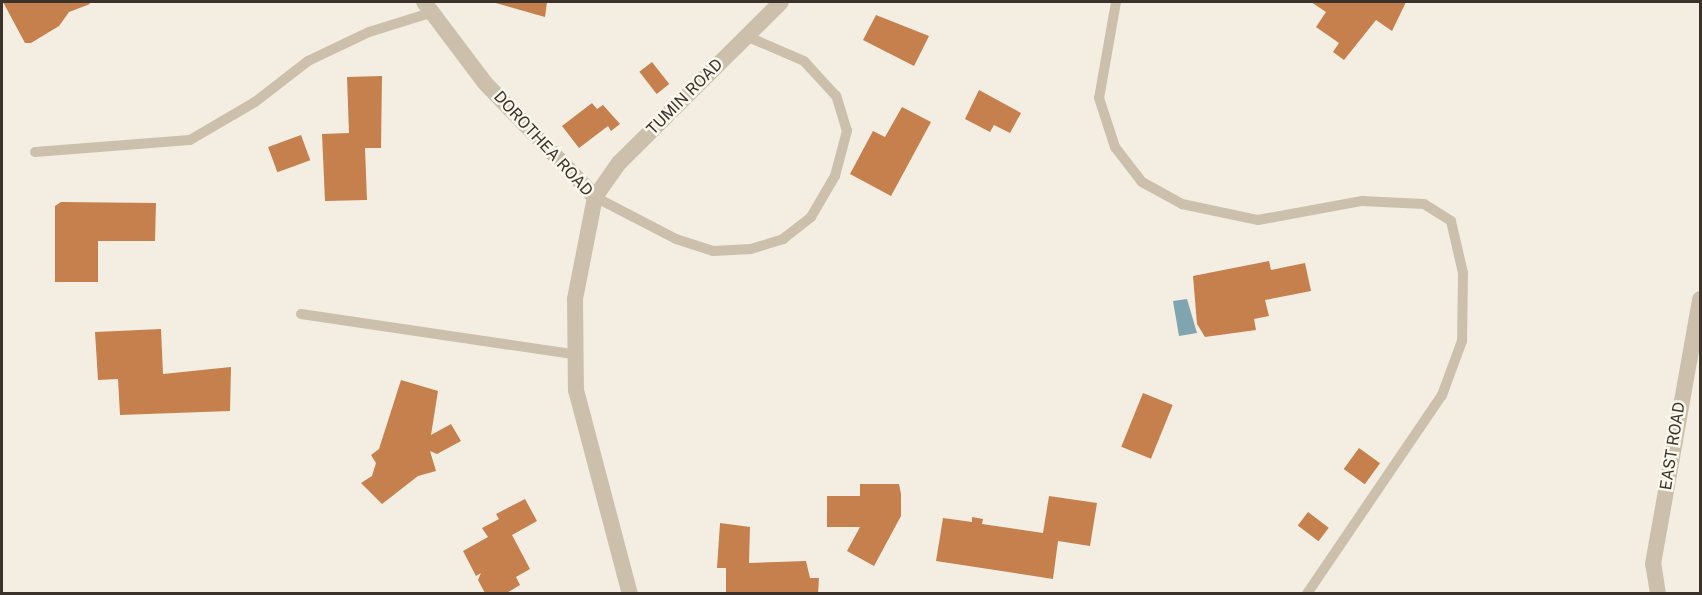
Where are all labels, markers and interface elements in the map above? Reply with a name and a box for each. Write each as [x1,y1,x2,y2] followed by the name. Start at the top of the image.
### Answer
[643,55,727,139] street label: TUMIN ROAD
[489,88,597,200] street label: DOROTHEA ROAD
[1657,401,1689,491] street label: EAST ROAD

